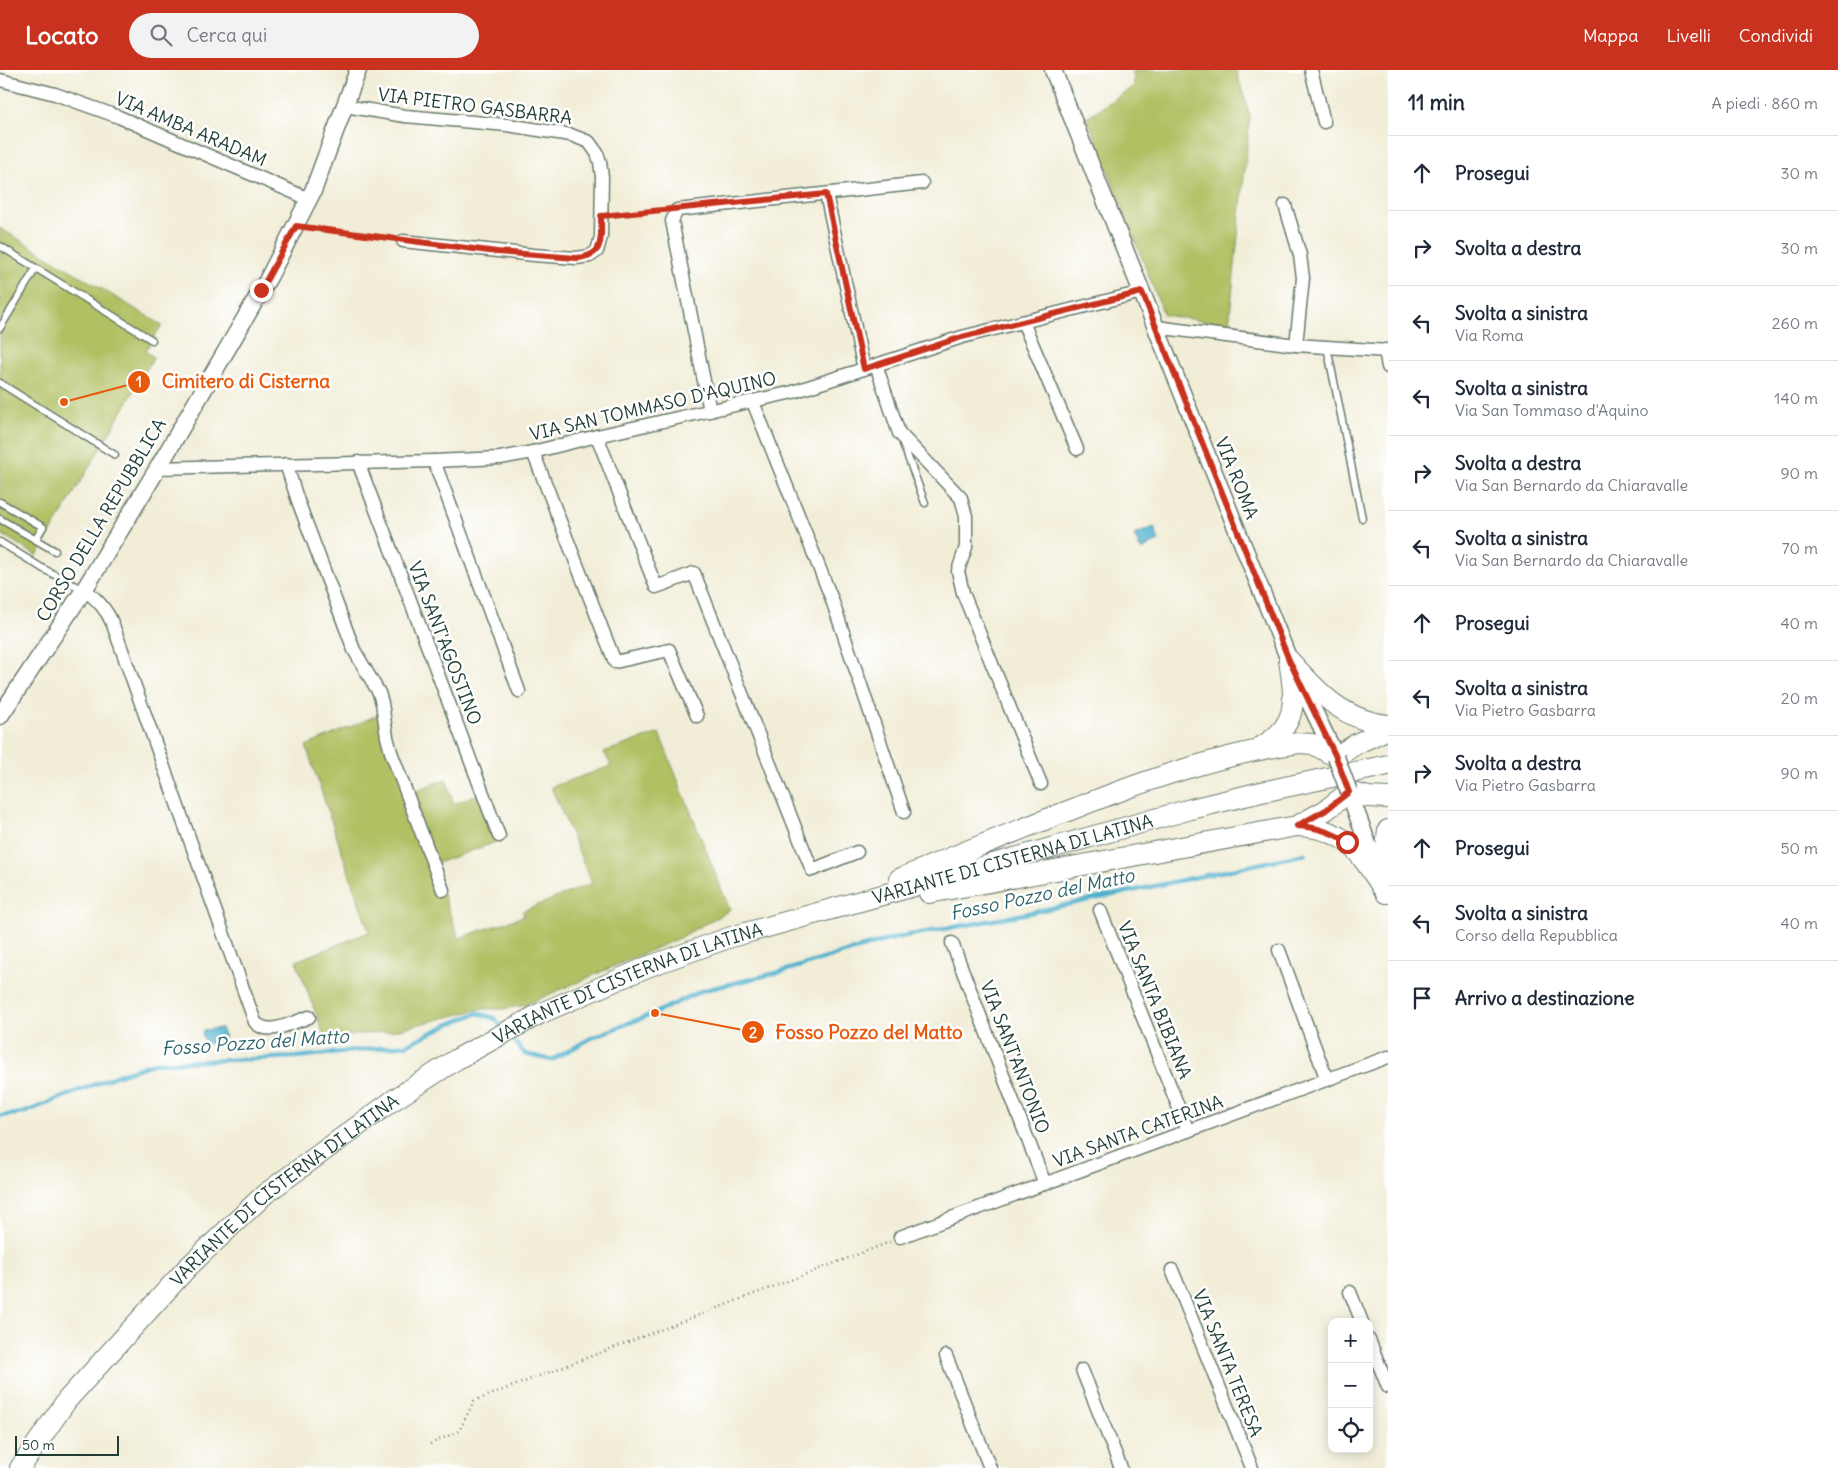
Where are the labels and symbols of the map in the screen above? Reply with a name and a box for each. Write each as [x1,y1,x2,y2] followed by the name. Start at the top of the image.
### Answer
[377,83,573,129] street label: VIA PIETRO GASBARRA
[112,87,270,171] street label: VIA AMBA ARADAM
[250,279,273,302] route end
[127,365,340,399] callout: Cimitero di Cisterna
[528,366,778,446] street label: VIA SAN TOMMASO D'AQUINO
[162,369,330,393] text: Cimitero di Cisterna
[136,372,142,391] text: 1
[31,414,171,626] street label: CORSO DELLA REPUBBLICA
[1210,434,1264,522] street label: VIA ROMA
[403,558,487,728] street label: VIA SANT'AGOSTINO
[869,809,1155,909] street label: VARIANTE DI CISTERNA DI LATINA
[1336,831,1359,854] route start
[948,862,1138,925] water label: Fosso Pozzo del Matto
[489,917,765,1049] street label: VARIANTE DI CISTERNA DI LATINA
[1113,918,1197,1082] street label: VIA SANTA BIBIANA
[975,977,1055,1137] street label: VIA SANT'ANTONIO
[740,1015,973,1049] callout: Fosso Pozzo del Matto
[775,1020,963,1044] text: Fosso Pozzo del Matto
[161,1023,351,1061] water label: Fosso Pozzo del Matto
[749,1023,757,1042] text: 2
[165,1089,403,1291] street label: VARIANTE DI CISTERNA DI LATINA
[1050,1090,1226,1172] street label: VIA SANTA CATERINA
[1188,1286,1268,1440] street label: VIA SANTA TERESA
[15,1433,119,1456] scale bar

